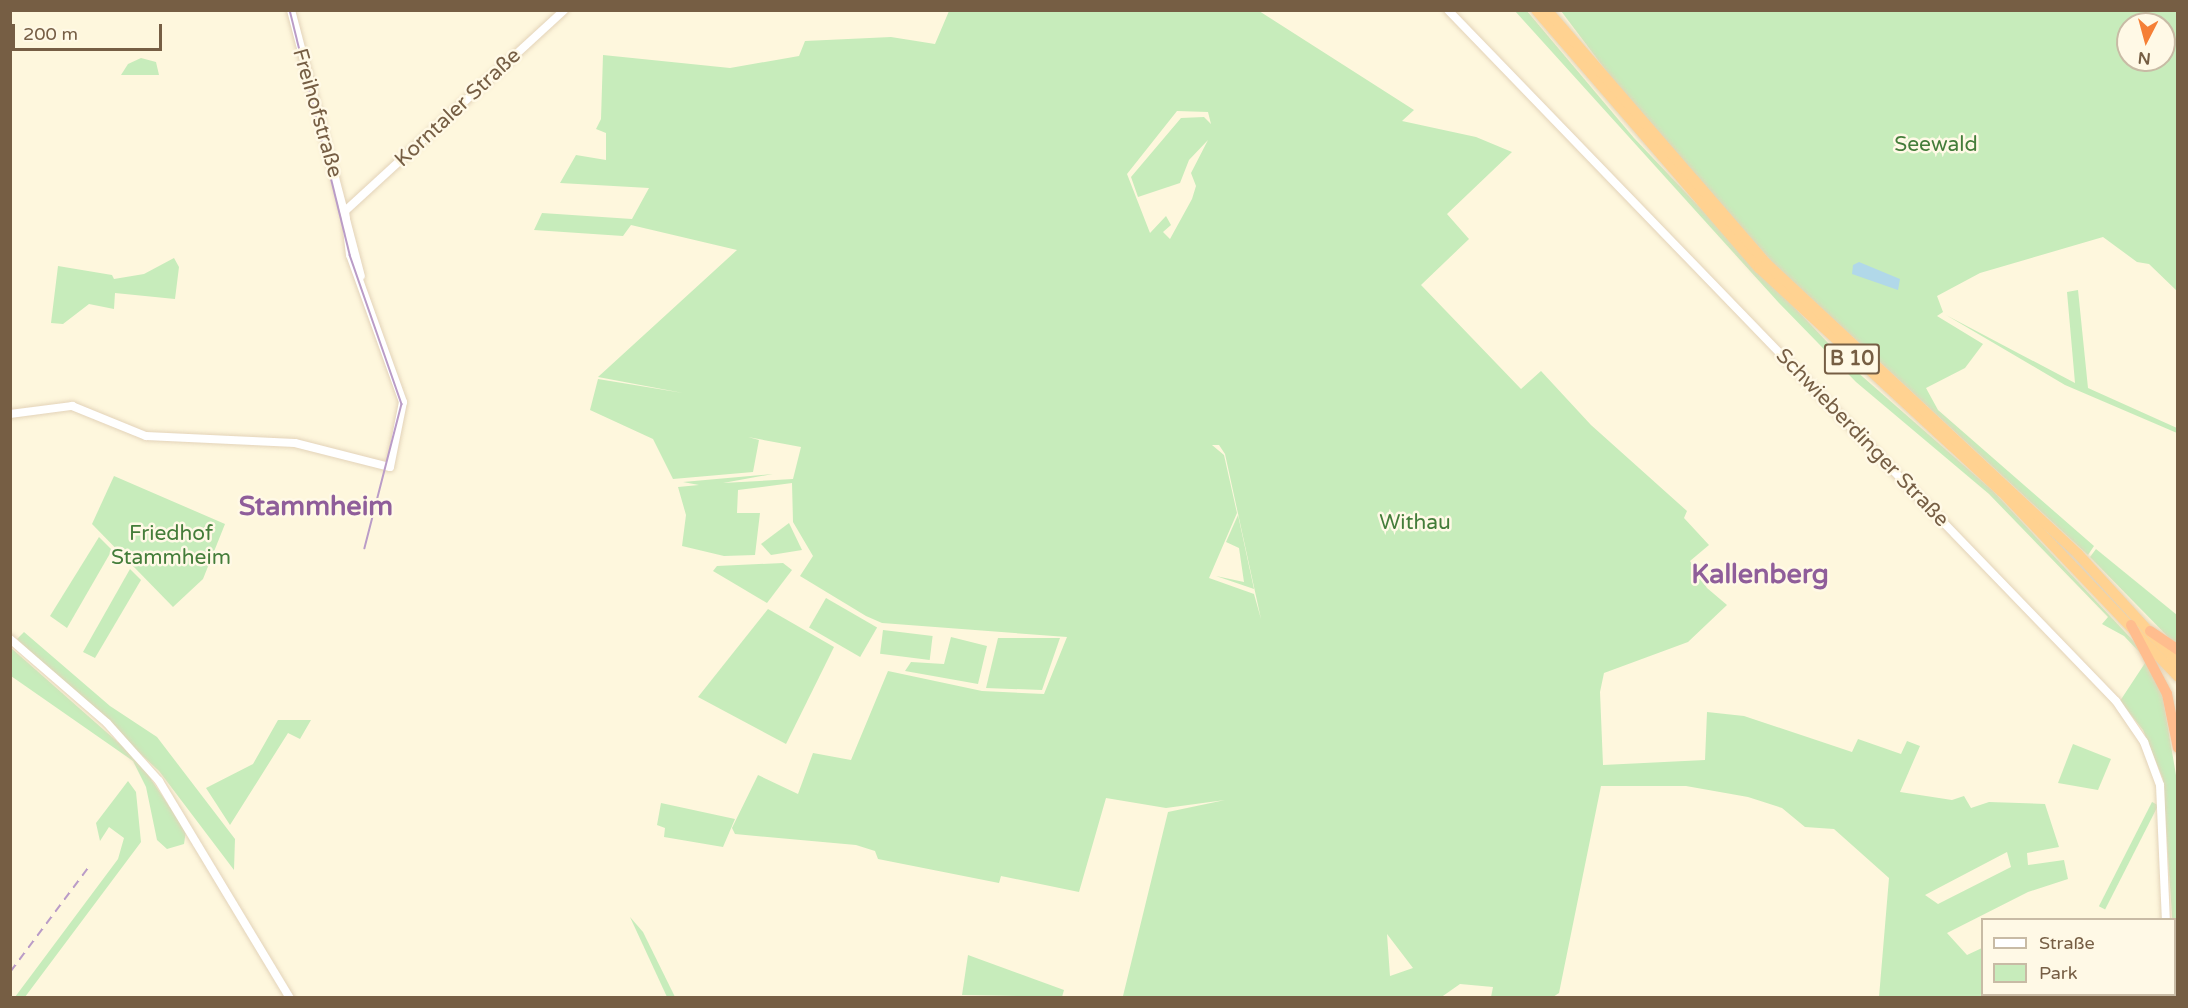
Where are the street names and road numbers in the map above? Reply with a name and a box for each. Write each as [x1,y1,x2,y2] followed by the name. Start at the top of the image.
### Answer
[390,43,526,173] street label: Korntaler Straße
[287,46,347,180] street label: Freihofstraße
[1824,342,1880,376] road number: B 10
[1770,344,1954,532] street label: Schwieberdinger Straße

